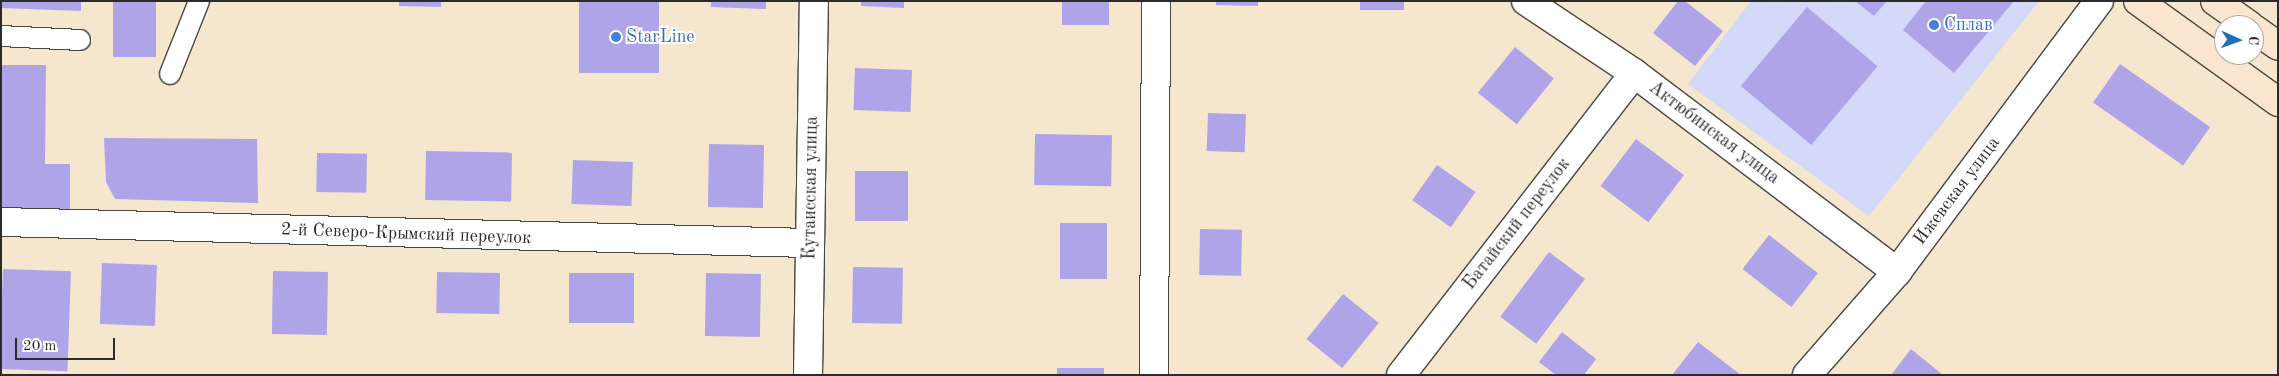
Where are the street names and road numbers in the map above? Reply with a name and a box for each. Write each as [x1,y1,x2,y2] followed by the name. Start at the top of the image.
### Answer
[1644,77,1784,189] street label: Актюбинская улица
[799,116,823,260] street label: Кутаисская улица
[1909,133,2005,249] street label: Ижевская улица
[1459,154,1575,294] street label: Батайский переулок
[281,219,531,249] street label: 2-й Северо-Крымский переулок

